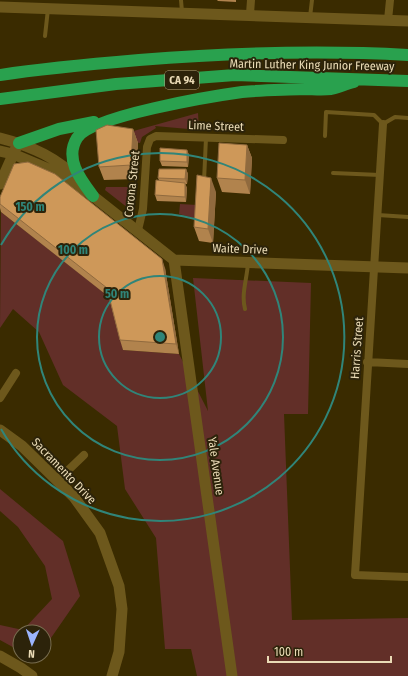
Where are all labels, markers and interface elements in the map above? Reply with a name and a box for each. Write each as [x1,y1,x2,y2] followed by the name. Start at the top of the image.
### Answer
[229,57,395,73] street label: Martin Luther King Junior Freeway
[165,71,199,89] road number: CA 94
[188,118,244,134] street label: Lime Street
[122,150,142,218] street label: Corona Street
[15,200,45,214] text: 150 m
[212,241,268,257] street label: Waite Drive
[58,243,88,257] text: 100 m
[105,287,129,301] text: 50 m
[348,317,366,379] street label: Harris Street
[153,330,167,344] centre of rings
[29,435,99,507] street label: Sacramento Drive
[205,436,227,496] street label: Yale Avenue
[12,624,52,664] north arrow
[268,638,391,664] scale bar
[274,645,303,659] text: 100 m
[28,647,35,660] text: N

